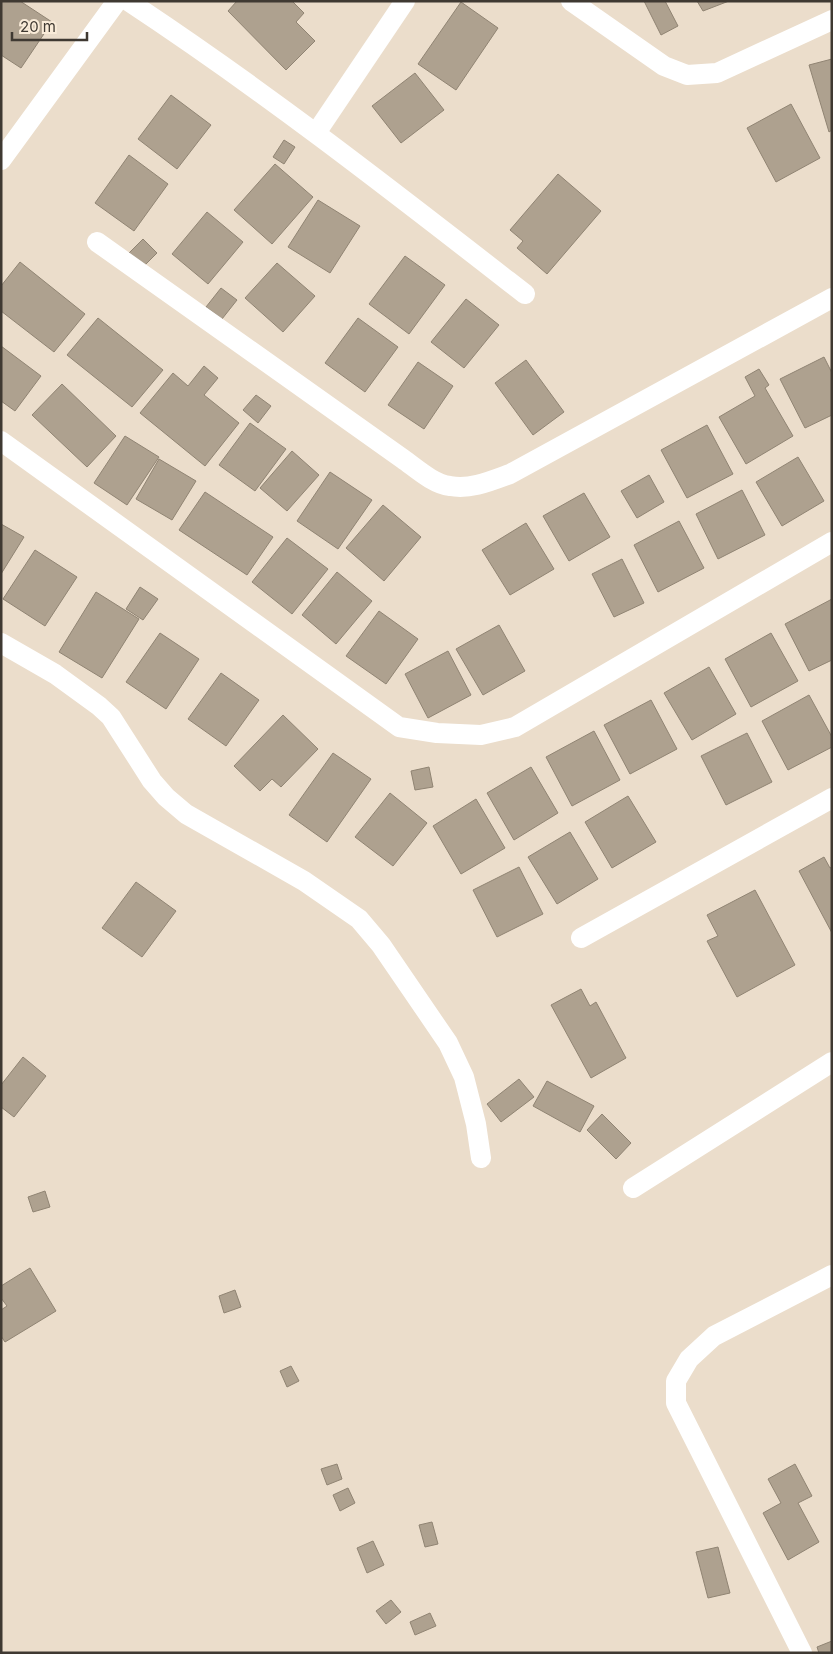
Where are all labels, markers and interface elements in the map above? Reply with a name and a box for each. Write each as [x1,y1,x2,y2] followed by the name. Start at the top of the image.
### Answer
[12,10,88,42] scale bar
[20,17,56,36] text: 20 m

